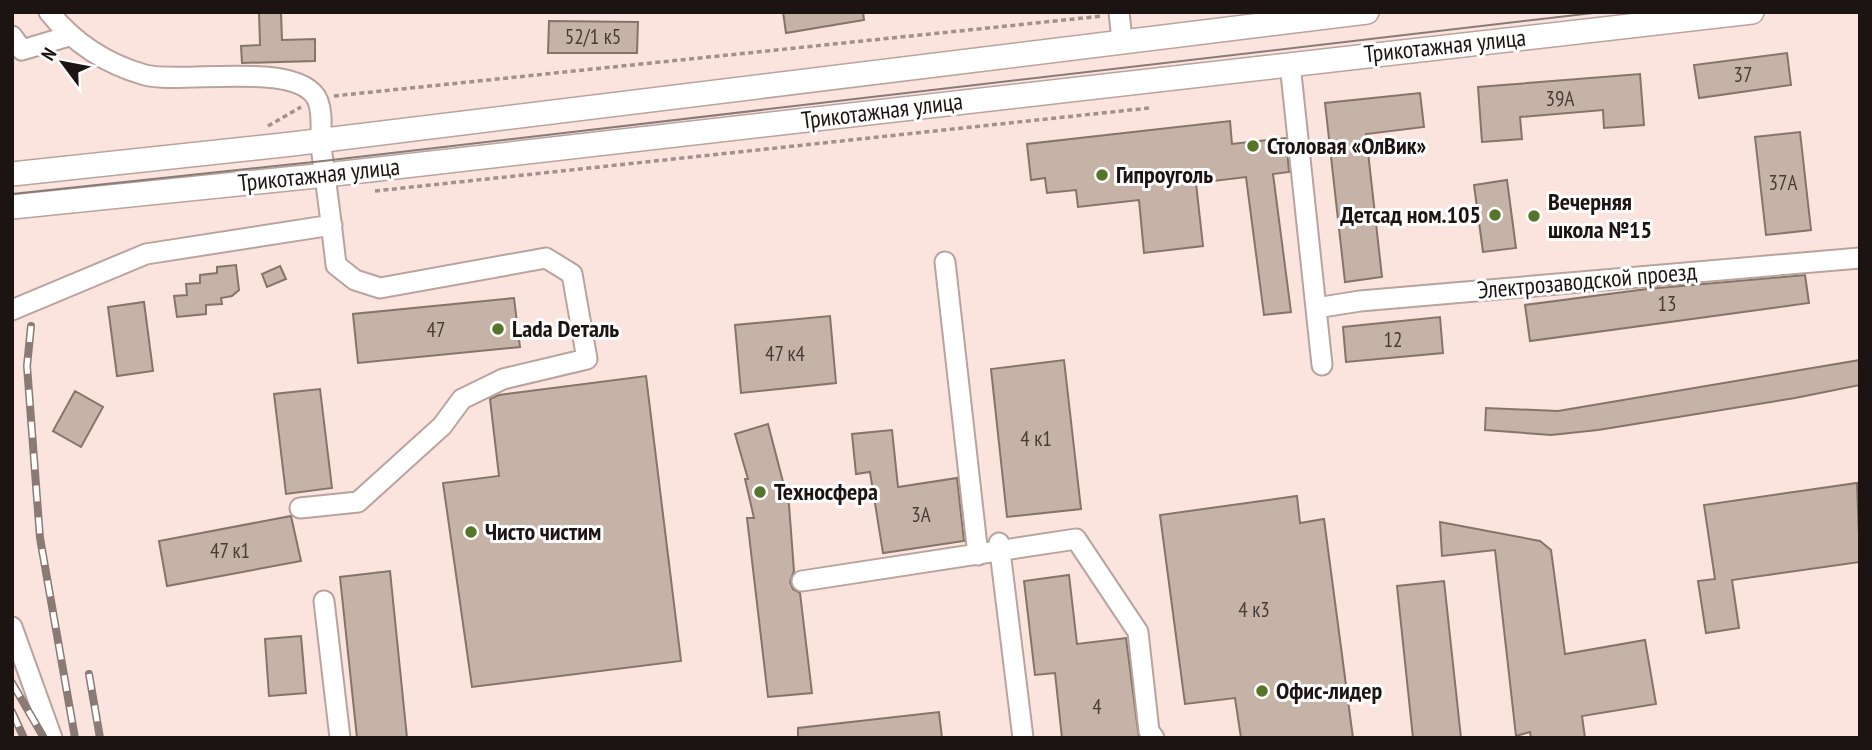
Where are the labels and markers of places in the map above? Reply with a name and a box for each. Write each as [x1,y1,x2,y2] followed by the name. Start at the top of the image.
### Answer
[1267,130,1426,161] place label: Столовая «ОлВик»
[1245,138,1261,154] marker: Столовая «ОлВик»
[1116,159,1213,190] place label: Гипроуголь
[1094,167,1110,183] marker: Гипроуголь
[1548,186,1652,245] place label: Вечерняя школа №15
[1340,199,1481,230] place label: Детсад ном.105
[1487,207,1503,223] marker: Детсад ном.105
[1526,208,1542,224] marker: Вечерняя школа №15
[512,313,619,344] place label: Lada Dеталь
[490,321,506,337] marker: Lada Dеталь
[774,476,878,507] place label: Техносфера
[752,484,768,500] marker: Техносфера
[485,516,601,547] place label: Чисто чистим
[463,524,479,540] marker: Чисто чистим
[1276,675,1382,706] place label: Офис-лидер
[1254,683,1270,699] marker: Офис-лидер

